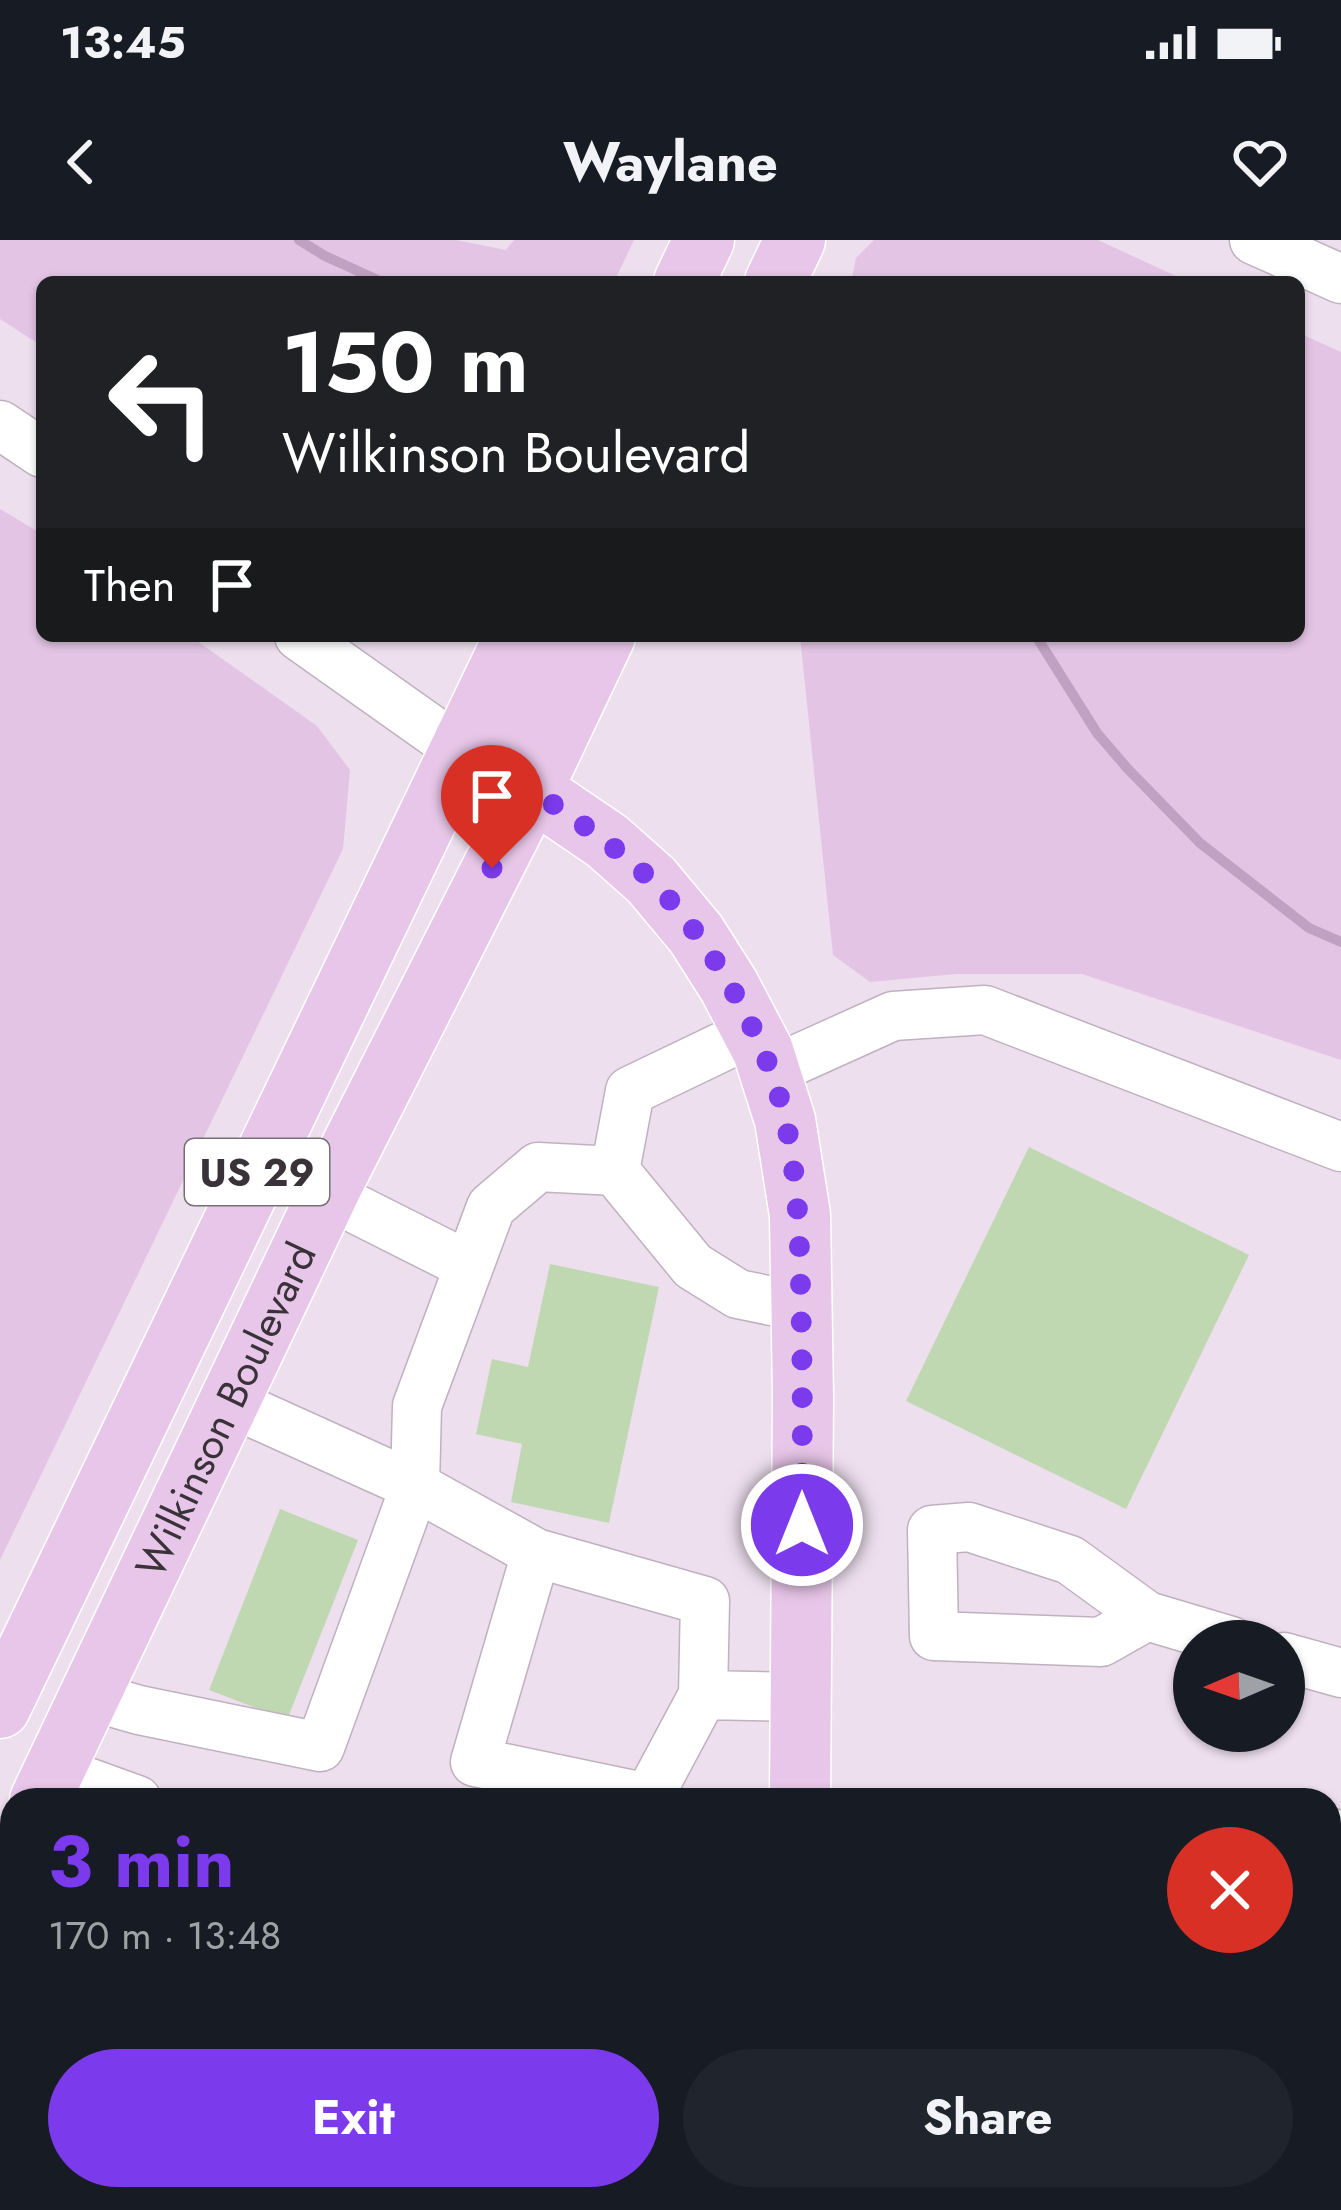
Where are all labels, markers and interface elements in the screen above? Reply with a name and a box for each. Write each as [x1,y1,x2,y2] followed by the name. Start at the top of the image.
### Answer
[60,10,186,75] text: 13:45
[563,123,778,201] text: Waylane
[48,129,114,195] icon: back
[1227,129,1293,195] icon: heart
[282,302,529,424] text: 150 m
[84,324,240,480] icon: left
[282,414,750,492] text: Wilkinson Boulevard
[199,552,265,618] icon: arrive
[84,553,175,618] text: Then
[441,745,543,868] pin
[459,763,525,829] icon: arrive
[185,1139,329,1205] road number: US 29
[120,1232,331,1588] street label: Wilkinson Boulevard
[739,1462,865,1588] position arrow
[1173,1620,1305,1752] north arrow
[1173,1620,1305,1752] map controls
[48,1810,235,1914] text: 3 min
[1167,1827,1293,1953] button: close
[48,1907,281,1964] text: 170 m · 13:48
[48,2049,659,2187] button: Exit
[683,2049,1293,2187] button: Share

